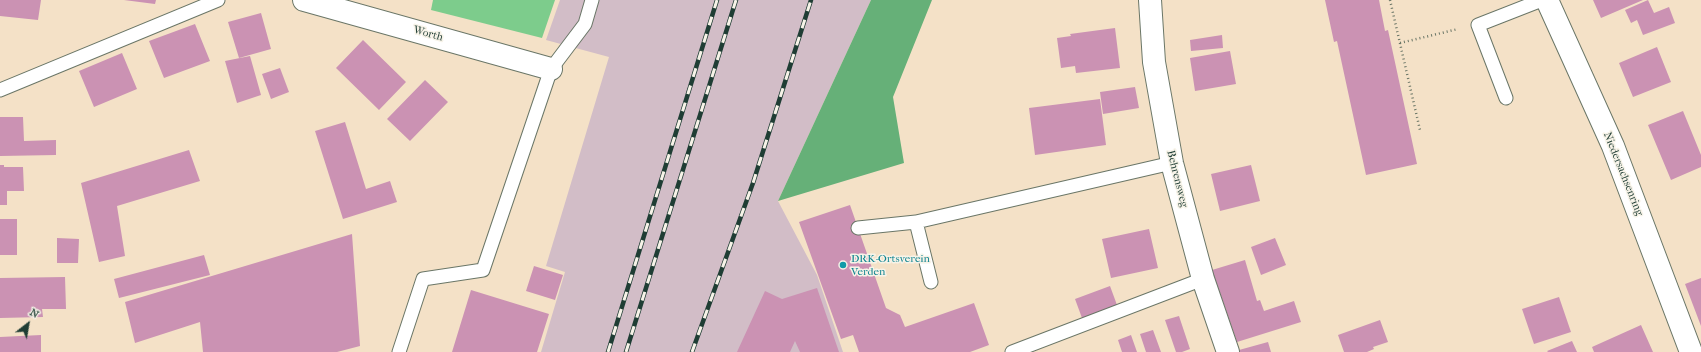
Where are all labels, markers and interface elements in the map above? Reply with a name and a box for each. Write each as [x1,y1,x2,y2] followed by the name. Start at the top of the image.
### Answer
[412,23,444,45] street label: Worth
[1600,130,1646,218] street label: Niedersachsenring
[1164,149,1190,209] street label: Behrensweg
[851,252,930,278] place label: DRK-Ortsverein Verden
[838,260,848,270] marker: DRK-Ortsverein Verden
[8,304,48,344] north arrow
[28,306,41,321] text: N

